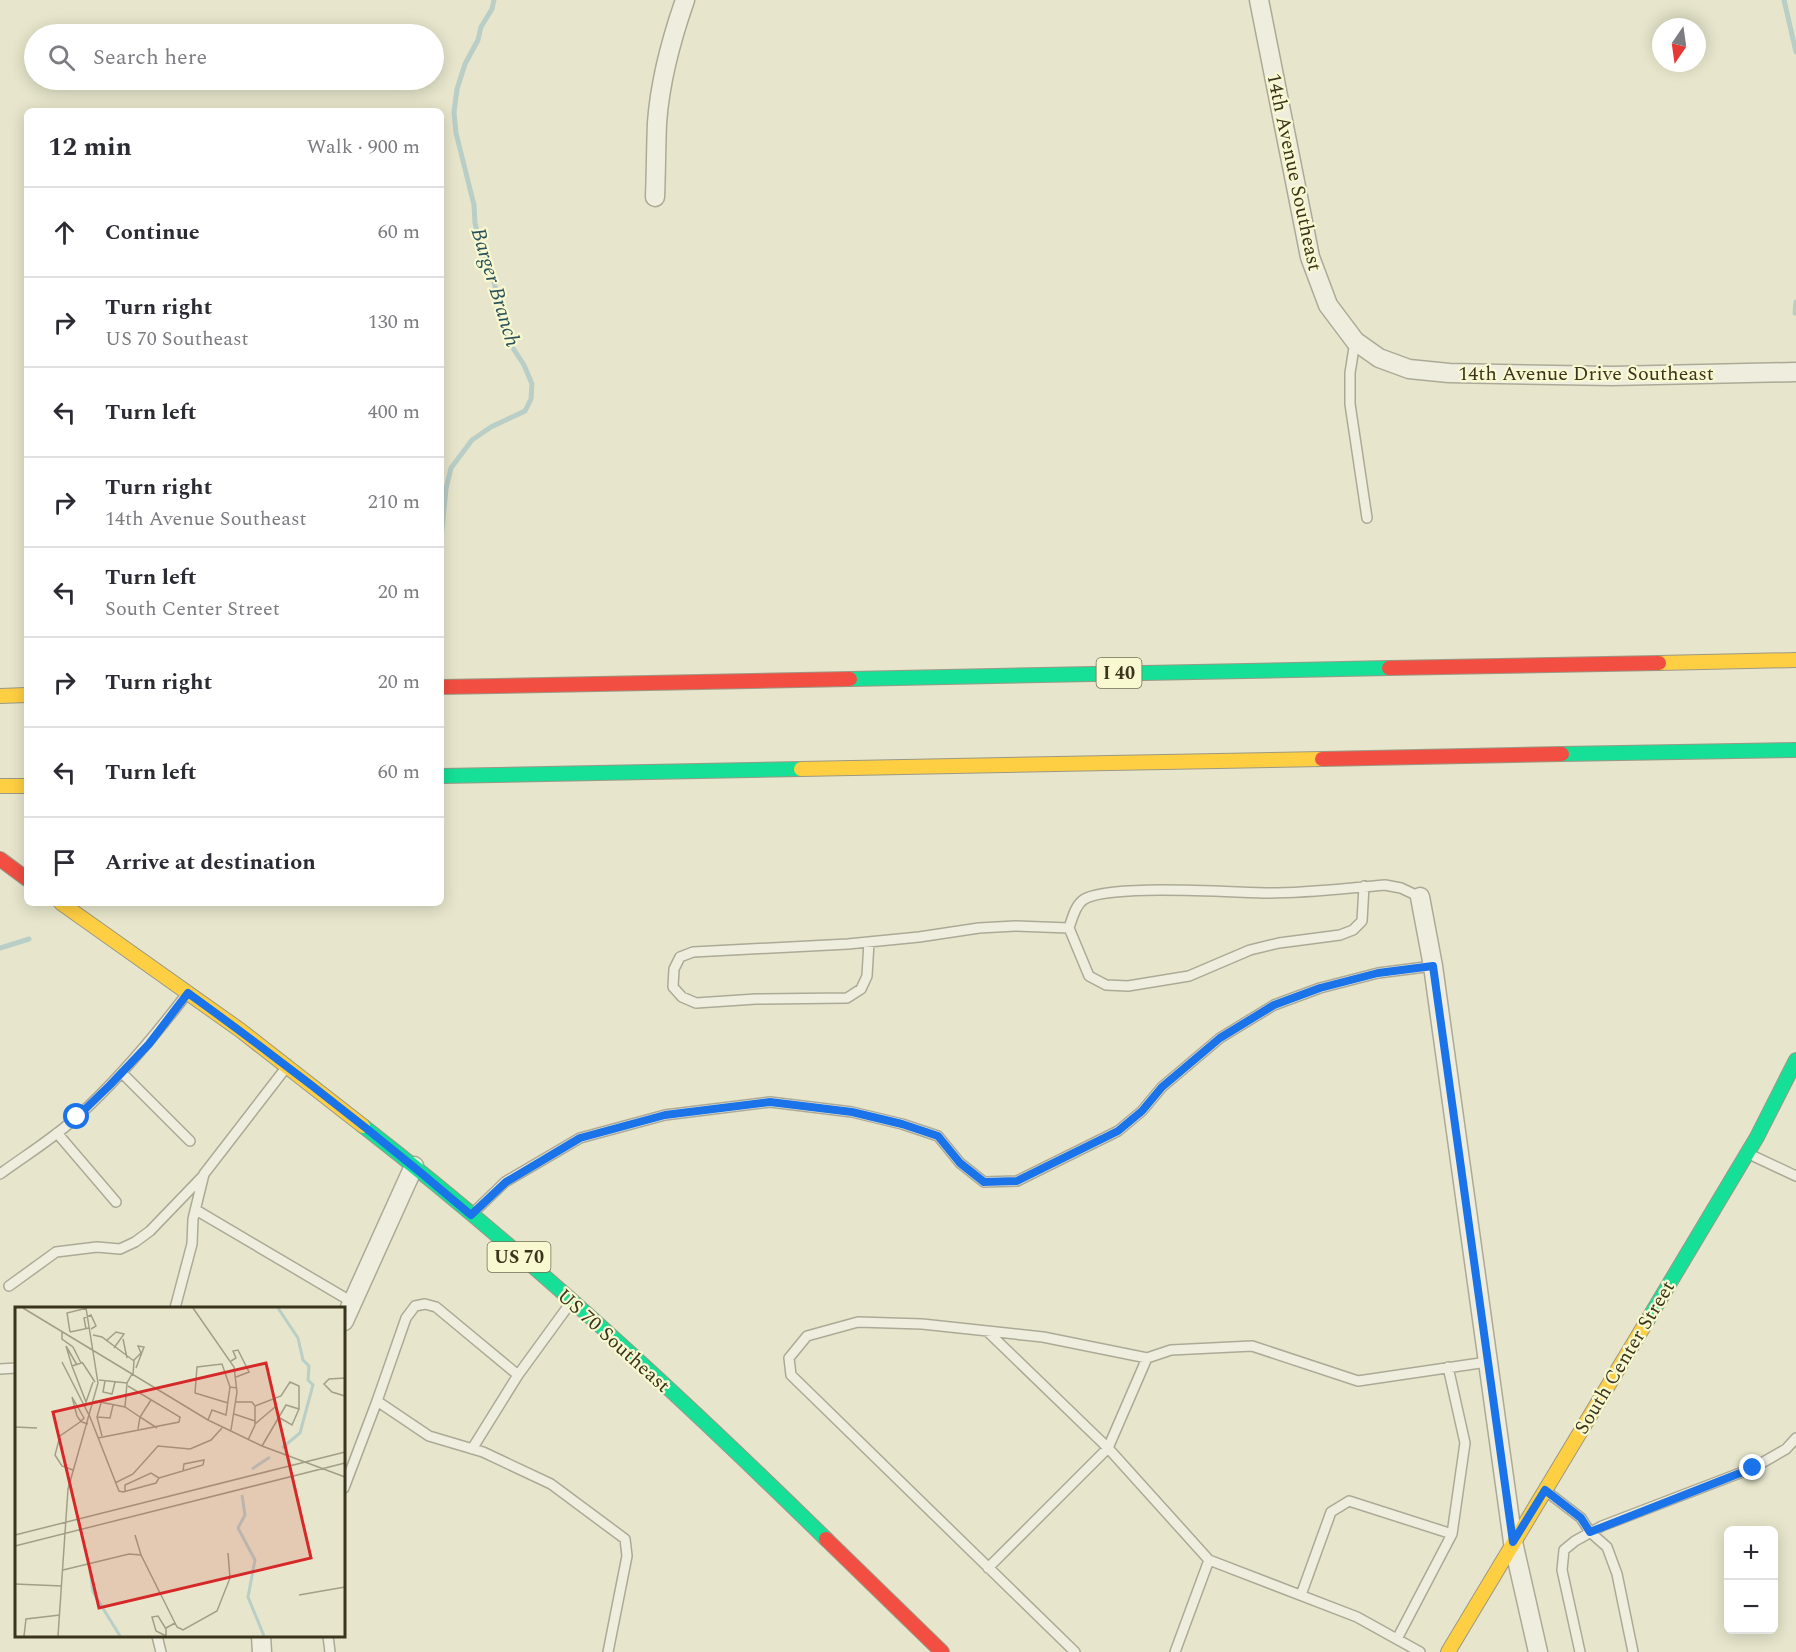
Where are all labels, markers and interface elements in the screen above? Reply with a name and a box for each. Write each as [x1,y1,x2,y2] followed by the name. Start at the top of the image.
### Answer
[1652,18,1706,72] north arrow
[24,24,444,90] search box
[45,41,78,74] icon: search
[93,41,207,74] text: Search here
[1258,70,1330,274] street label: 14th Avenue Southeast
[48,127,132,167] text: 12 min
[307,132,420,162] text: Walk · 900 m
[48,216,81,249] icon: ahead
[105,216,200,249] text: Continue
[378,217,420,247] text: 60 m
[462,224,528,351] water label: Barger Branch
[105,291,212,324] text: Turn right
[48,306,81,339] icon: right
[368,307,420,337] text: 130 m
[105,324,249,354] text: US 70 Southeast
[1458,359,1714,389] street label: 14th Avenue Drive Southeast
[48,396,81,429] icon: left
[105,396,197,429] text: Turn left
[368,397,420,427] text: 400 m
[105,471,212,504] text: Turn right
[48,486,81,519] icon: right
[368,487,420,517] text: 210 m
[105,504,307,534] text: 14th Avenue Southeast
[105,561,197,594] text: Turn left
[48,576,81,609] icon: left
[378,577,420,607] text: 20 m
[105,594,280,624] text: South Center Street
[1096,658,1142,688] road number: I 40
[48,666,81,699] icon: right
[105,666,212,699] text: Turn right
[378,667,420,697] text: 20 m
[48,756,81,789] icon: left
[105,756,197,789] text: Turn left
[378,757,420,787] text: 60 m
[48,846,81,879] icon: arrive
[105,846,316,879] text: Arrive at destination
[63,1103,89,1129] route start
[488,1242,550,1272] road number: US 70
[1567,1275,1683,1440] street label: South Center Street
[550,1282,677,1400] street label: US 70 Southeast
[15,1307,345,1637] inset map
[1739,1454,1765,1480] route end
[1724,1526,1778,1634] map controls
[1724,1526,1778,1580] button: +
[1724,1580,1778,1634] button: −

